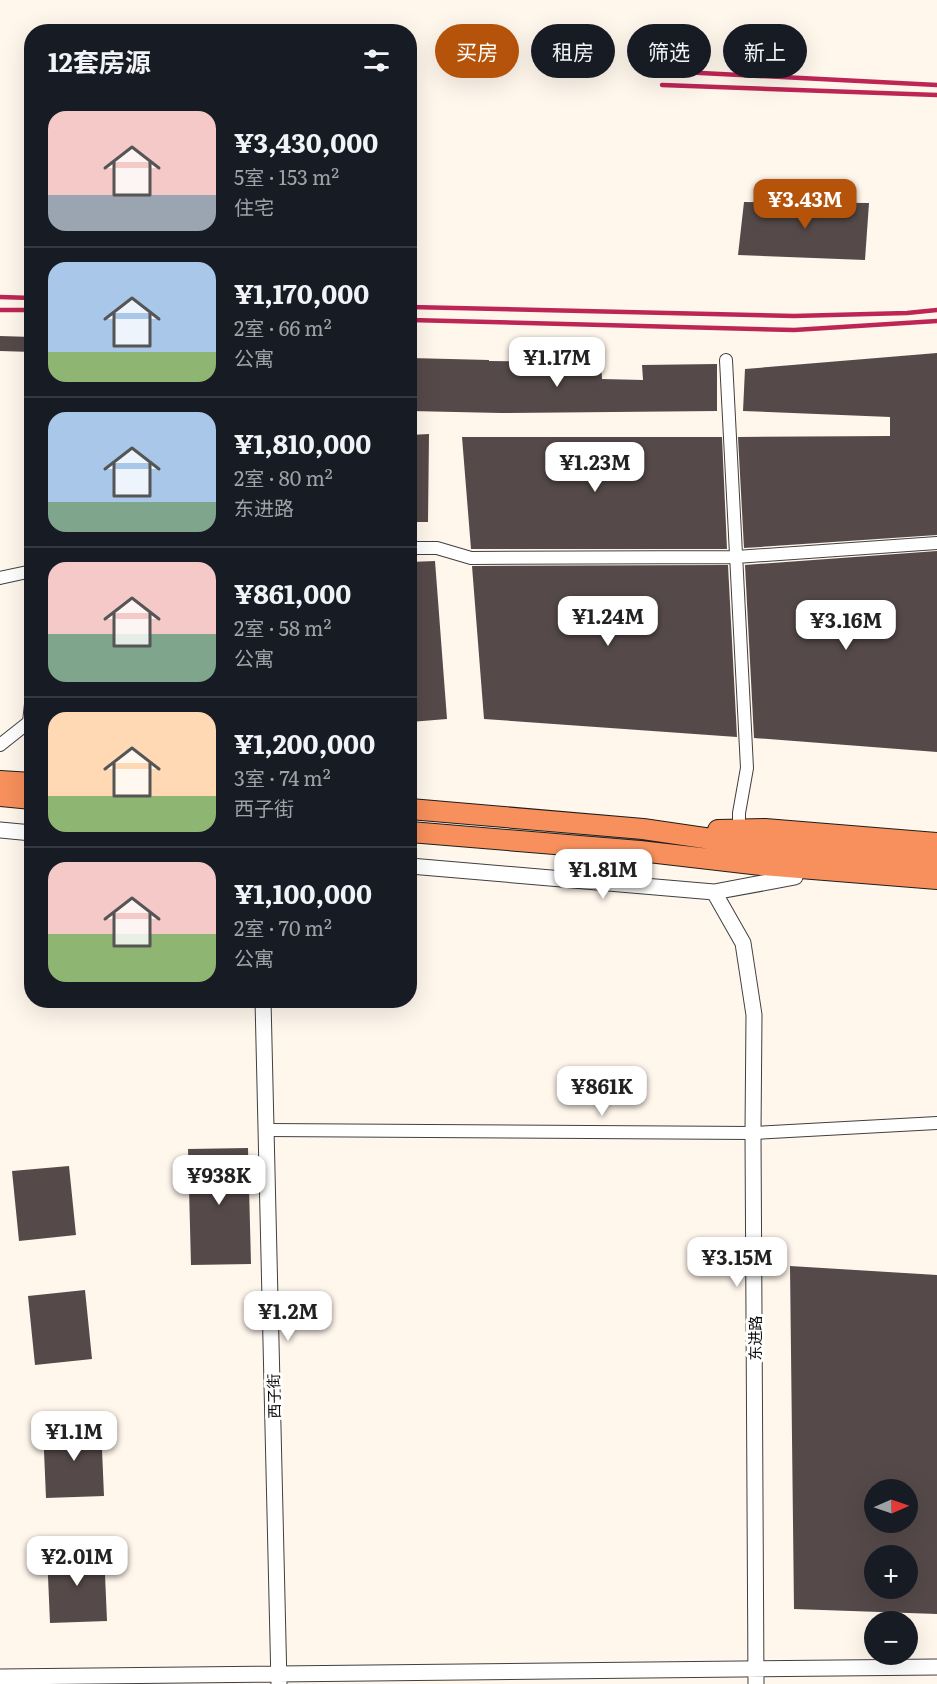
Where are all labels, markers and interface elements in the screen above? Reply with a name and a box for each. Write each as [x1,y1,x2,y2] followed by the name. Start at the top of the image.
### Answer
[435,24,519,78] chip: 买房
[531,24,615,78] chip: 租房
[627,24,711,78] chip: 筛选
[723,24,807,78] chip: 新上
[48,41,151,80] text: 12套房源
[360,44,393,77] icon: filters
[234,122,378,161] text: ¥3,430,000
[96,135,168,207] icon: home
[234,161,339,191] text: 5室 · 153 m²
[756,179,854,230] pin: ¥3.43M
[767,183,843,213] text: ¥3.43M
[234,191,274,221] text: 住宅
[234,273,369,312] text: ¥1,170,000
[96,286,168,358] icon: home
[234,312,332,342] text: 2室 · 66 m²
[508,337,606,388] pin: ¥1.17M
[523,341,591,371] text: ¥1.17M
[234,342,274,372] text: 公寓
[234,423,371,462] text: ¥1,810,000
[96,436,168,508] icon: home
[546,442,644,493] pin: ¥1.23M
[559,446,631,476] text: ¥1.23M
[234,462,333,492] text: 2室 · 80 m²
[234,492,294,522] text: 东进路
[234,573,351,612] text: ¥861,000
[96,586,168,658] icon: home
[559,596,657,647] pin: ¥1.24M
[572,600,644,630] text: ¥1.24M
[797,600,895,651] pin: ¥3.16M
[810,604,882,634] text: ¥3.16M
[234,612,331,642] text: 2室 · 58 m²
[234,642,274,672] text: 公寓
[234,723,375,762] text: ¥1,200,000
[96,736,168,808] icon: home
[234,762,331,792] text: 3室 · 74 m²
[234,792,294,822] text: 西子街
[554,849,652,900] pin: ¥1.81M
[568,853,638,883] text: ¥1.81M
[234,873,372,912] text: ¥1,100,000
[96,886,168,958] icon: home
[234,912,332,942] text: 2室 · 70 m²
[234,942,274,972] text: 公寓
[560,1066,644,1117] pin: ¥861K
[571,1070,633,1100] text: ¥861K
[177,1155,261,1206] pin: ¥938K
[187,1159,251,1189] text: ¥938K
[688,1237,786,1288] pin: ¥3.15M
[701,1241,773,1271] text: ¥3.15M
[246,1291,330,1342] pin: ¥1.2M
[258,1295,318,1325] text: ¥1.2M
[743,1315,766,1361] street label: 东进路
[261,1373,285,1419] street label: 西子街
[32,1411,116,1462] pin: ¥1.1M
[45,1415,103,1445] text: ¥1.1M
[864,1479,918,1533] north arrow
[864,1479,918,1665] map controls
[28,1536,126,1587] pin: ¥2.01M
[41,1540,113,1570] text: ¥2.01M
[864,1545,918,1599] button: +
[864,1611,918,1665] button: −

